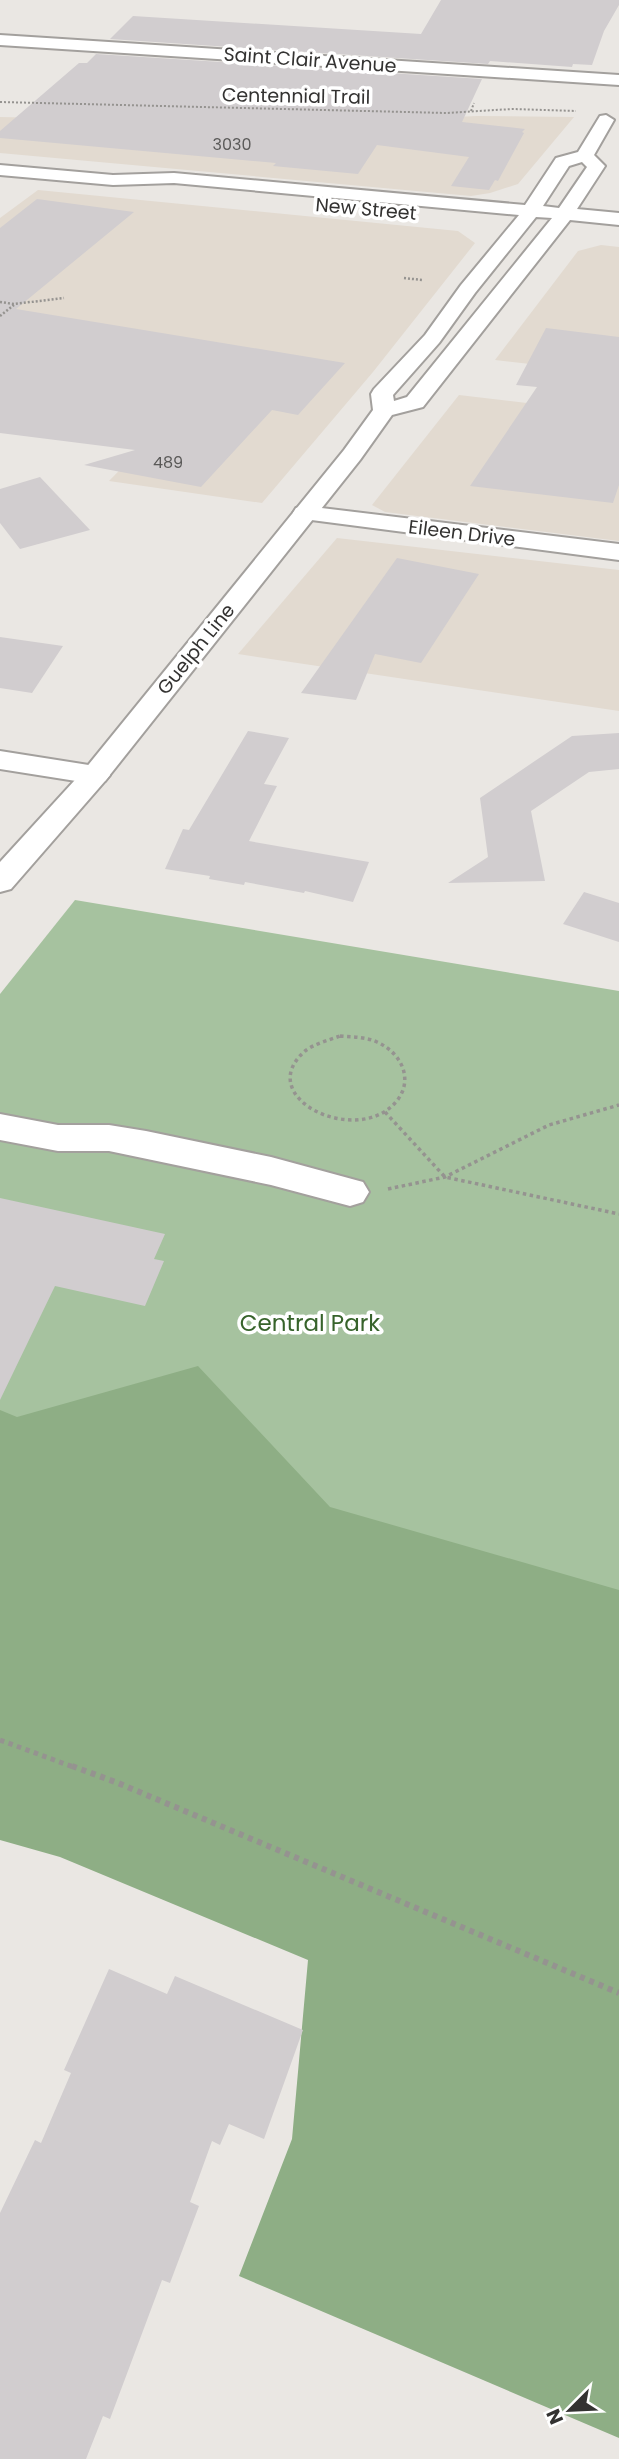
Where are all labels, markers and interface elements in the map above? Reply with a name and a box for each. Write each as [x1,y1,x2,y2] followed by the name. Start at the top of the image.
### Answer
[223,40,397,80] street label: Saint Clair Avenue
[222,81,370,111] street label: Centennial Trail
[213,133,251,156] house number: 3030
[314,191,418,227] street label: New Street
[153,451,183,474] house number: 489
[407,513,517,553] street label: Eileen Drive
[151,598,241,700] street label: Guelph Line
[240,1307,380,1339] park label: Central Park
[535,2375,605,2445] north arrow
[540,2405,570,2429] text: N

